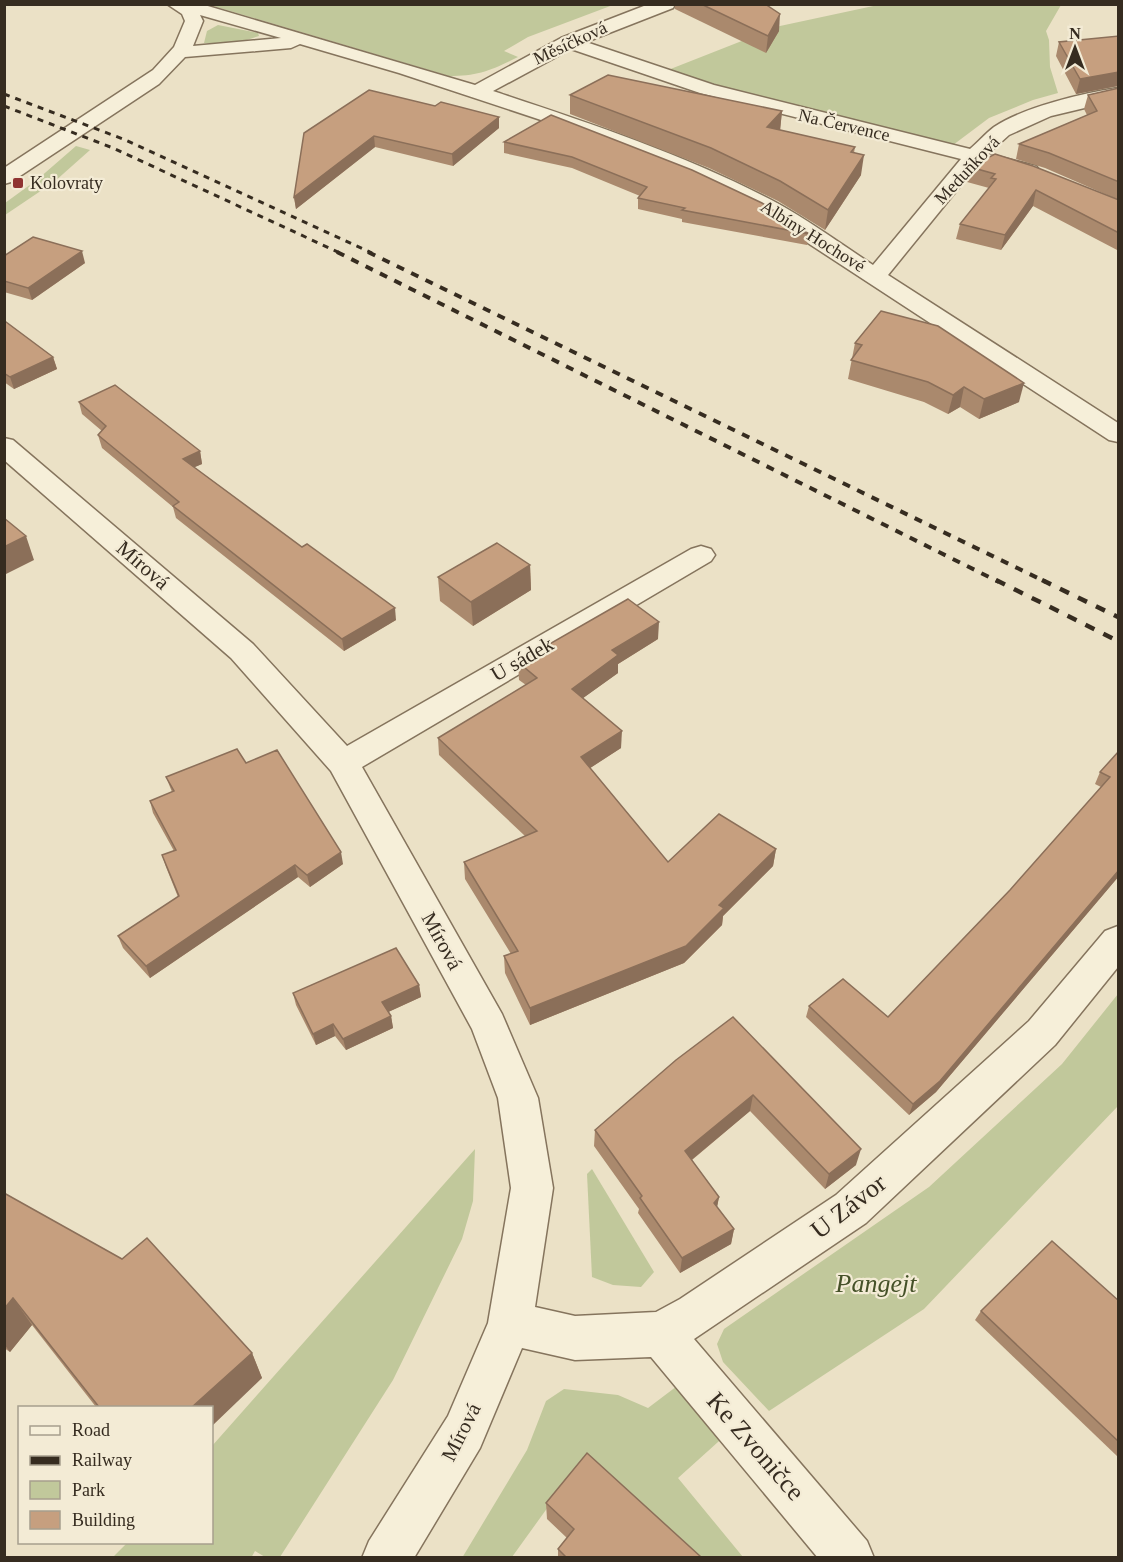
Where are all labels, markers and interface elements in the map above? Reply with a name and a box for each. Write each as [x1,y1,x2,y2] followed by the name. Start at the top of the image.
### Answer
[530,17,610,69] street label: Měsíčková
[1045,18,1105,78] north arrow
[1069,25,1081,42] text: N
[796,104,892,145] street label: Na Července
[930,132,1004,208] street label: Meduňková
[30,173,103,193] place label: Kolovraty
[11,176,25,190] marker: Kolovraty
[757,196,869,276] street label: Albíny Hochové
[112,536,175,595] street label: Mírová
[486,631,558,686] street label: U sádek
[417,908,468,974] street label: Mírová
[805,1168,892,1245] street label: U Závor
[835,1269,917,1298] park label: Pangejt
[701,1386,810,1506] street label: Ke Zvoničce
[436,1398,486,1465] street label: Mírová
[18,1406,213,1544] legend
[72,1420,110,1440] text: Road
[72,1450,132,1470] text: Railway
[72,1480,105,1500] text: Park
[72,1510,135,1530] text: Building

